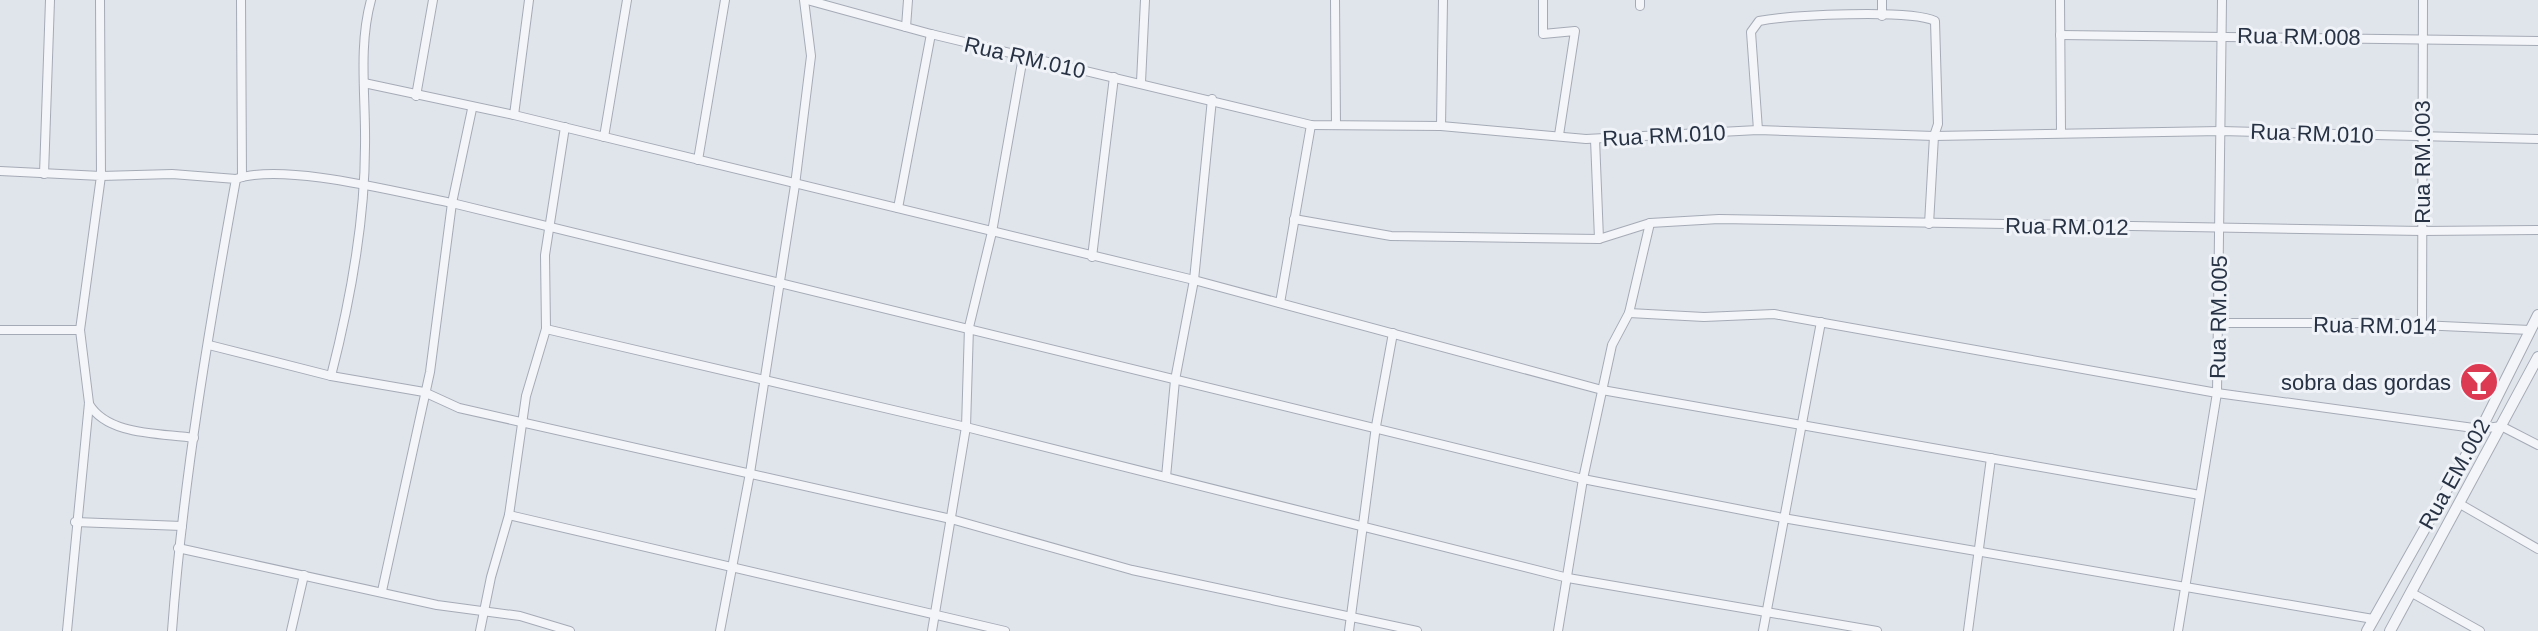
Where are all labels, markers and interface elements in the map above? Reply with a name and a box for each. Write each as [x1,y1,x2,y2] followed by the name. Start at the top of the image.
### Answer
[2237,23,2361,50] street label: Rua RM.008
[962,31,1088,84] street label: Rua RM.010
[2410,100,2435,224] street label: Rua RM.003
[2250,119,2374,148] street label: Rua RM.010
[1602,120,1726,151] street label: Rua RM.010
[2005,213,2129,240] street label: Rua RM.012
[2205,255,2232,379] street label: Rua RM.005
[2313,312,2437,339] street label: Rua RM.014
[2458,361,2500,403] bar icon: sobra das gordas
[2281,370,2451,395] place label: sobra das gordas
[2414,415,2495,534] street label: Rua EM.002

